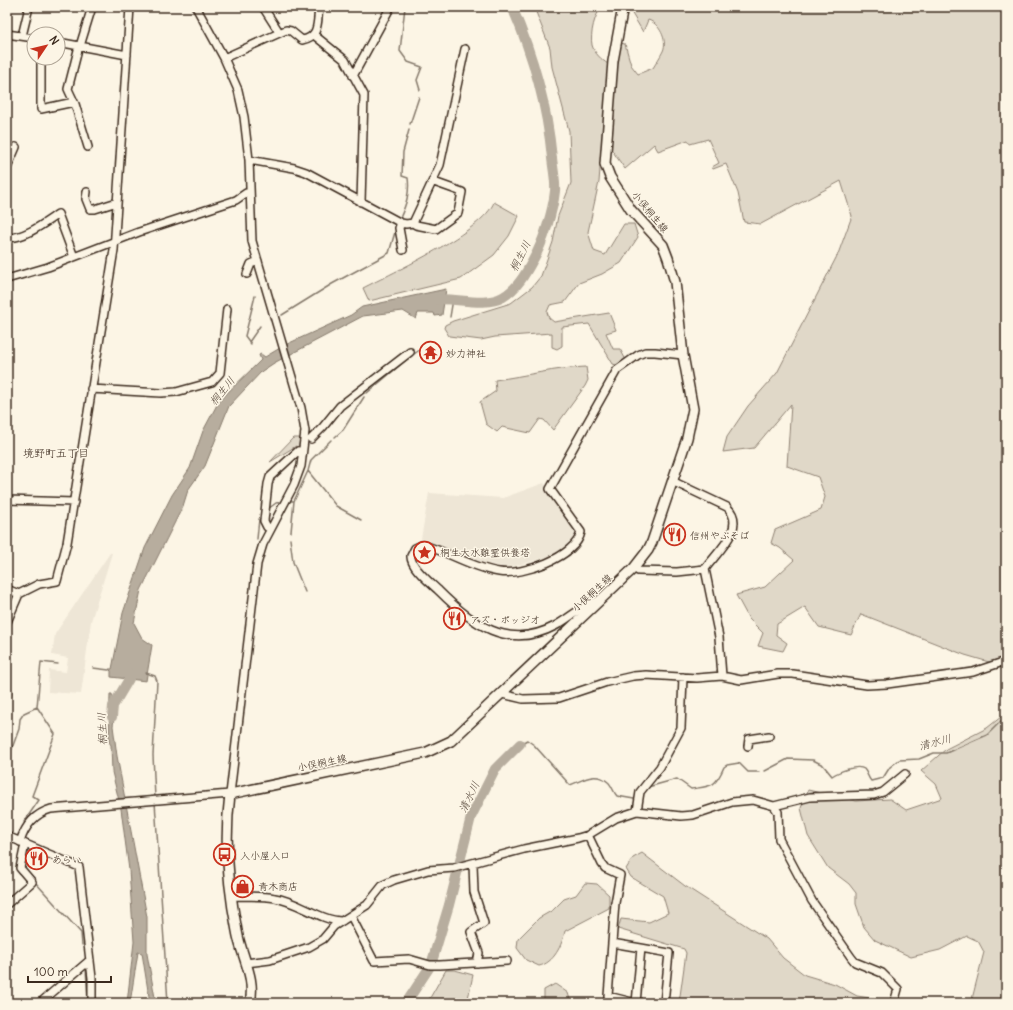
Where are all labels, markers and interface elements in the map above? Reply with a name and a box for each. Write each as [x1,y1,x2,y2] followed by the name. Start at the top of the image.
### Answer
[26,26,66,66] north arrow
[46,33,62,47] text: N
[629,189,671,235] street label: 小俣桐生線
[506,238,534,274] water label: 桐生川
[417,340,443,366] temple icon: 妙力神社
[446,347,486,360] place label: 妙力神社
[206,374,238,408] water label: 桐生川
[23,446,89,460] district label: 境野町五丁目
[662,522,688,548] restaurant icon: 信州やぶそば
[690,529,750,542] place label: 信州やぶそば
[412,539,438,565] place icon: 桐生大水難霊供養塔
[440,546,530,559] place label: 桐生大水難霊供養塔
[569,571,615,615] street label: 小俣桐生線
[442,606,468,632] restaurant icon: アズ・ポッジオ
[470,613,540,626] place label: アズ・ポッジオ
[94,712,110,746] water label: 桐生川
[917,731,953,753] water label: 清水川
[296,751,348,775] street label: 小俣桐生線
[455,779,483,815] water label: 清水川
[212,842,238,868] bus stop icon: 入小屋入口
[24,846,50,872] restaurant icon: あらい
[240,849,290,862] place label: 入小屋入口
[52,853,82,866] place label: あらい
[229,873,255,899] shop icon: 青木商店
[258,880,298,893] place label: 青木商店
[28,958,111,984] scale bar
[34,964,68,979] text: 100 m

